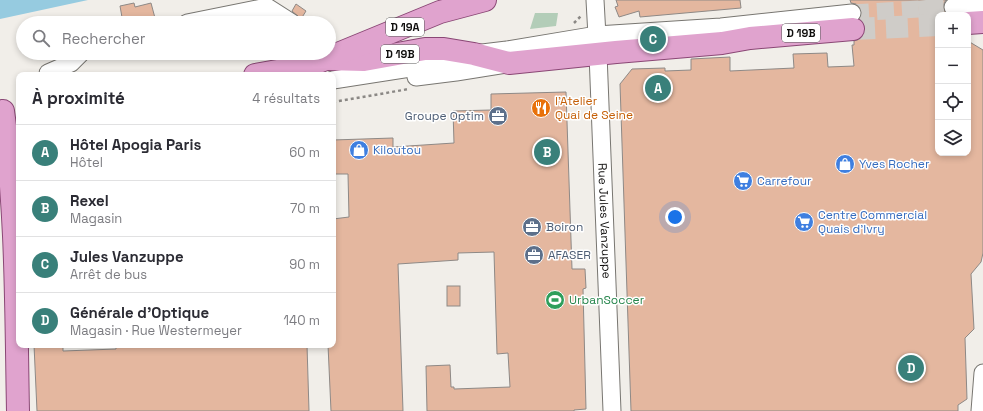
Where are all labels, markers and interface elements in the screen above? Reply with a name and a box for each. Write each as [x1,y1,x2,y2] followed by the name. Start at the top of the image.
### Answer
[935,12,971,156] map controls
[935,12,971,48] button: +
[16,16,336,60] search box
[386,18,424,36] road number: D 19A
[640,24,666,54] pin: C
[782,24,820,42] road number: D 19B
[30,27,52,49] icon: search
[62,29,145,48] text: Rechercher
[381,45,419,63] road number: D 19B
[935,48,971,84] button: −
[645,73,671,103] pin: A
[935,84,971,120] button: locate
[32,87,125,109] text: À proximité
[252,90,320,107] text: 4 résultats
[555,93,633,123] place label: l’Atelier Quai de Seine
[530,97,552,119] restaurant icon: l’Atelier Quai de Seine
[487,105,509,127] office icon: Groupe Optim
[405,108,484,124] place label: Groupe Optim
[935,120,971,156] button: layers
[70,135,201,154] text: Hôtel Apogia Paris
[534,137,560,167] pin: B
[348,139,370,161] shop icon: Kiloutou
[373,142,421,158] place label: Kiloutou
[41,144,49,161] text: A
[289,144,320,161] text: 60 m
[834,153,856,175] shop icon: Yves Rocher
[70,154,103,171] text: Hôtel
[859,156,930,172] place label: Yves Rocher
[594,162,615,279] street label: Rue Jules Vanzuppe
[732,170,754,192] supermarket icon: Carrefour
[757,173,812,189] place label: Carrefour
[70,191,109,210] text: Rexel
[41,200,49,217] text: B
[290,200,320,217] text: 70 m
[665,207,685,227] your location
[818,207,927,237] place label: Centre Commercial Quais d'Ivry
[70,210,122,227] text: Magasin
[793,211,815,233] supermarket icon: Centre Commercial Quais d'Ivry
[521,216,543,238] office icon: Boiron
[546,219,583,235] place label: Boiron
[523,244,545,266] office icon: AFASER
[70,247,184,266] text: Jules Vanzuppe
[548,247,591,263] place label: AFASER
[41,256,49,273] text: C
[289,256,320,273] text: 90 m
[70,266,147,283] text: Arrêt de bus
[544,289,566,311] sports icon: UrbanSoccer
[569,292,645,308] place label: UrbanSoccer
[70,303,209,322] text: Générale d'Optique
[41,312,49,329] text: D
[284,312,320,329] text: 140 m
[70,322,242,339] text: Magasin · Rue Westermeyer
[898,353,924,383] pin: D

